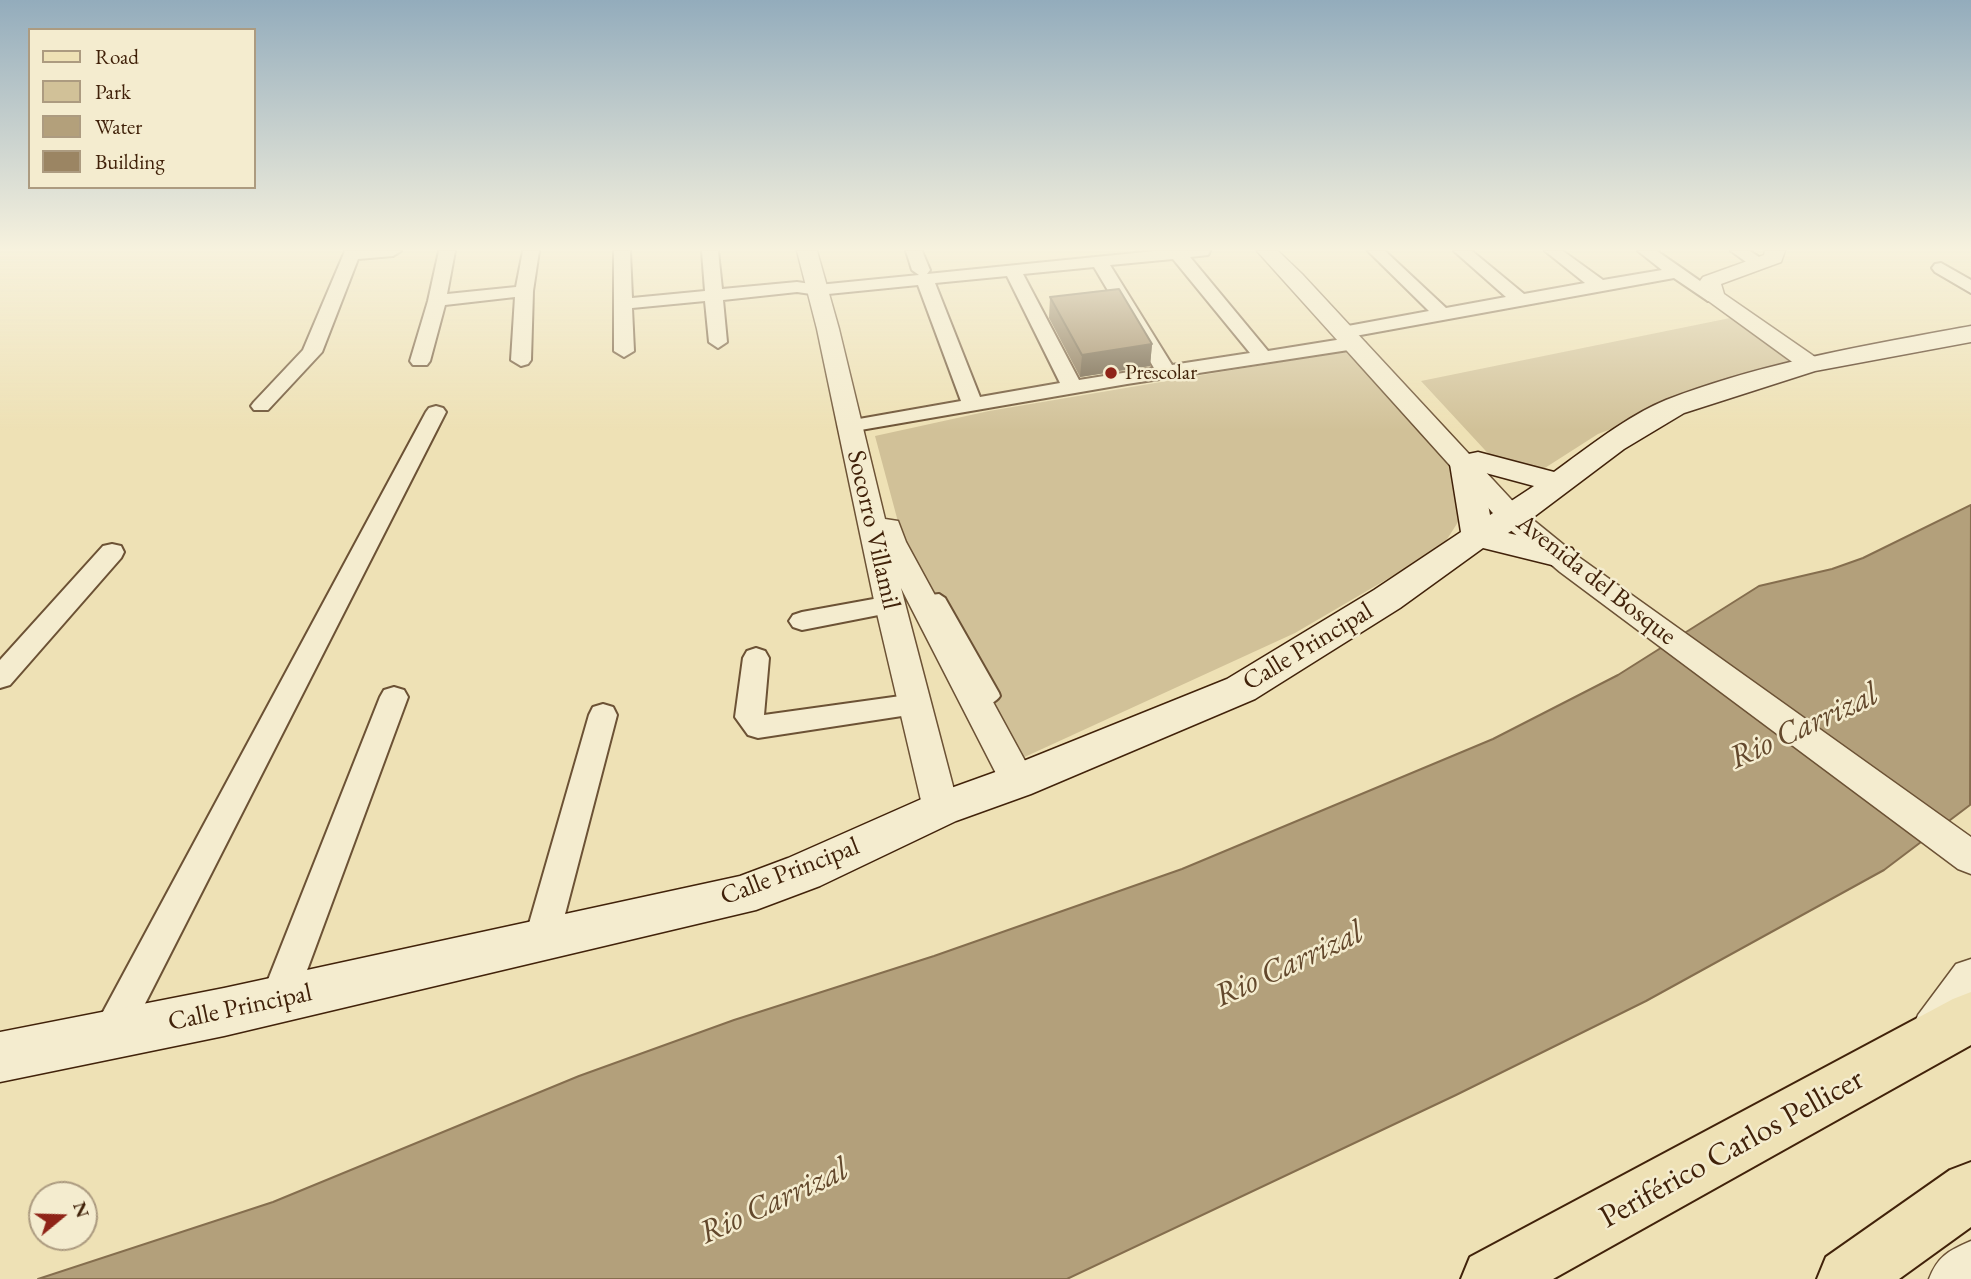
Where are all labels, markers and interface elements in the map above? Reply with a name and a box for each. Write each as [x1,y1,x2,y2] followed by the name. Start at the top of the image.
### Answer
[28,28,256,189] legend
[95,43,139,70] text: Road
[95,78,131,105] text: Park
[95,113,142,140] text: Water
[95,148,165,175] text: Building
[1125,360,1197,386] place label: Prescolar
[1103,365,1119,381] marker: Prescolar
[840,447,906,613] street label: Socorro Villamil
[1510,508,1682,652] street label: Avenida del Bosque
[1237,596,1379,698] street label: Calle Principal
[1723,675,1885,779] water label: Rio Carrizal
[716,831,864,913] street label: Calle Principal
[1208,913,1370,1017] water label: Rio Carrizal
[165,978,315,1038] street label: Calle Principal
[1593,1061,1871,1237] street label: Periférico Carlos Pellicer
[693,1150,855,1254] water label: Rio Carrizal
[28,1181,98,1251] north arrow
[67,1198,96,1221] text: N

